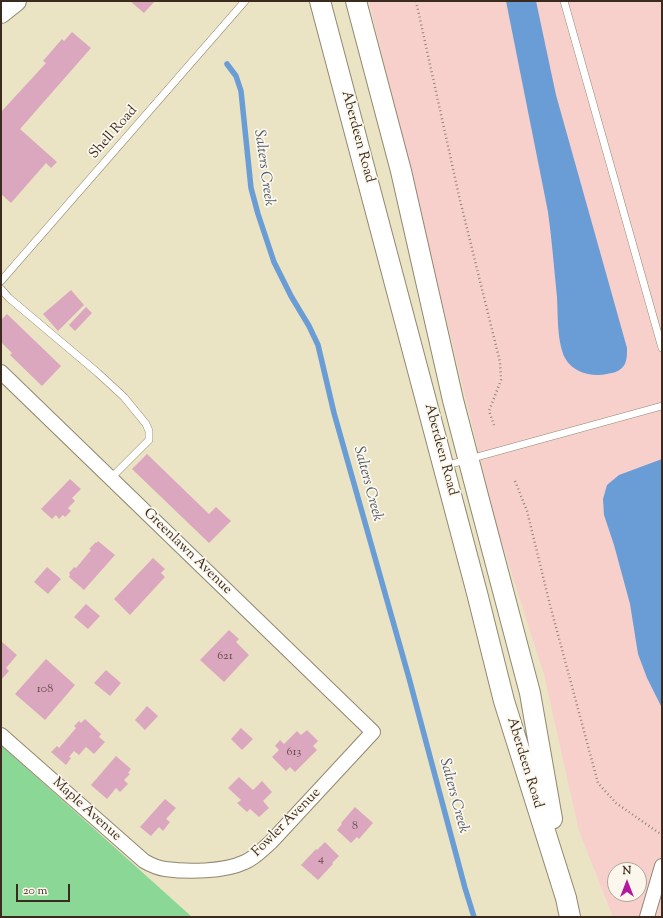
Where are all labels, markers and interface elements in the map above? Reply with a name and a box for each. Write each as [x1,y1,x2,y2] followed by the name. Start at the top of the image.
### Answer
[337,89,377,185] street label: Aberdeen Road
[86,103,142,163] street label: Shell Road
[249,129,277,207] water label: Salters Creek
[420,402,460,498] street label: Aberdeen Road
[348,445,386,523] water label: Salters Creek
[139,505,235,599] street label: Greenlawn Avenue
[217,650,233,664] house number: 621
[37,683,53,697] house number: 108
[502,715,546,811] street label: Aberdeen Road
[287,746,301,760] house number: 613
[434,757,472,835] water label: Salters Creek
[48,775,124,845] street label: Maple Avenue
[249,785,325,861] street label: Fowler Avenue
[352,820,358,834] house number: 8
[318,853,324,867] house number: 4
[607,862,647,902] north arrow
[623,863,631,879] text: N
[18,876,72,902] scale bar
[23,882,47,900] text: 20 m

